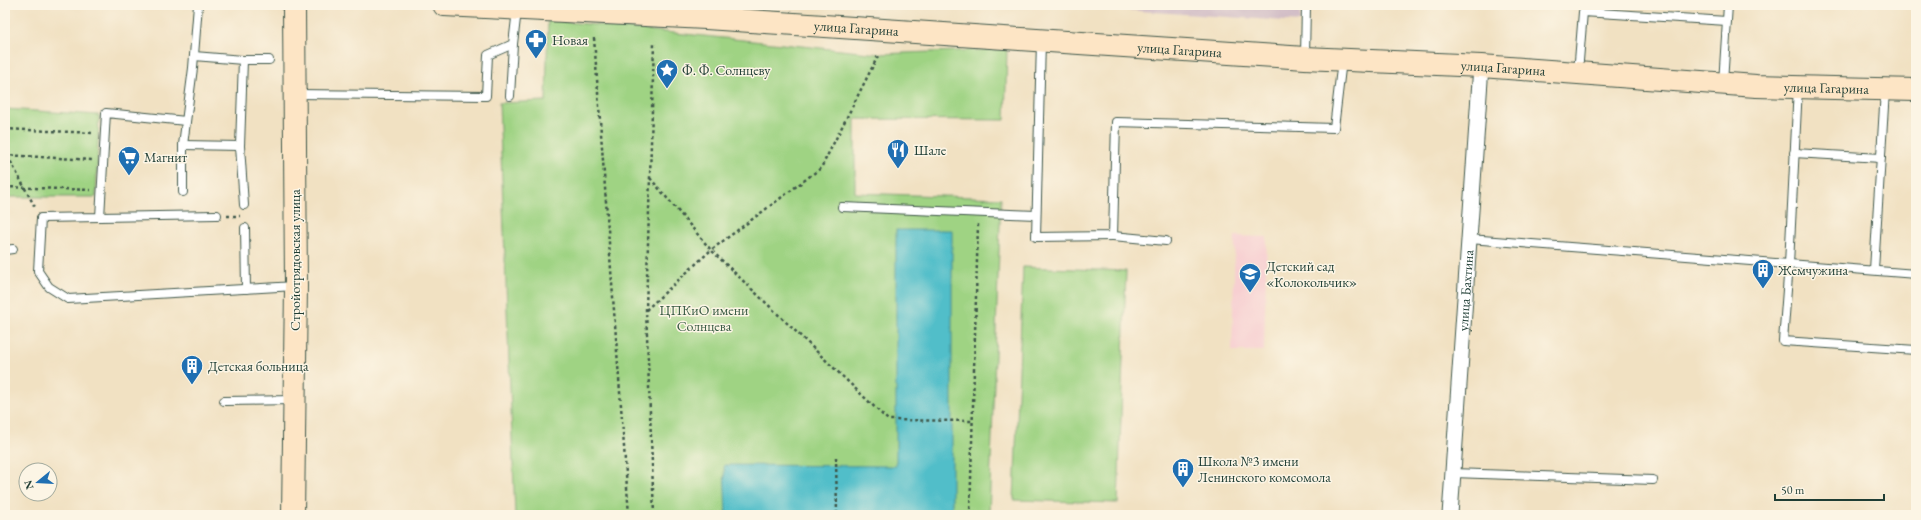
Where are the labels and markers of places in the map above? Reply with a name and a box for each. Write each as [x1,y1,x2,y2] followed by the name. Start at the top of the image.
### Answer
[523,27,549,60] pharmacy icon: Новая
[552,31,588,49] place label: Новая
[654,57,680,90] place icon: Ф. Ф. Солнцеву
[682,61,771,79] place label: Ф. Ф. Солнцеву
[885,137,911,170] restaurant icon: Шале
[914,141,947,159] place label: Шале
[116,144,142,177] supermarket icon: Магнит
[144,148,188,166] place label: Магнит
[1266,257,1357,291] place label: Детский сад «Колокольчик»
[1750,257,1776,290] building icon: Жемчужина
[1237,261,1263,294] school or university icon: Детский сад «Колокольчик»
[1777,261,1849,279] place label: Жемчужина
[179,353,205,386] building icon: Детская больница
[208,357,309,375] place label: Детская больница
[1198,452,1331,486] place label: Школа №3 имени Ленинского комсомола
[1170,456,1196,489] building icon: Школа №3 имени Ленинского комсомола

